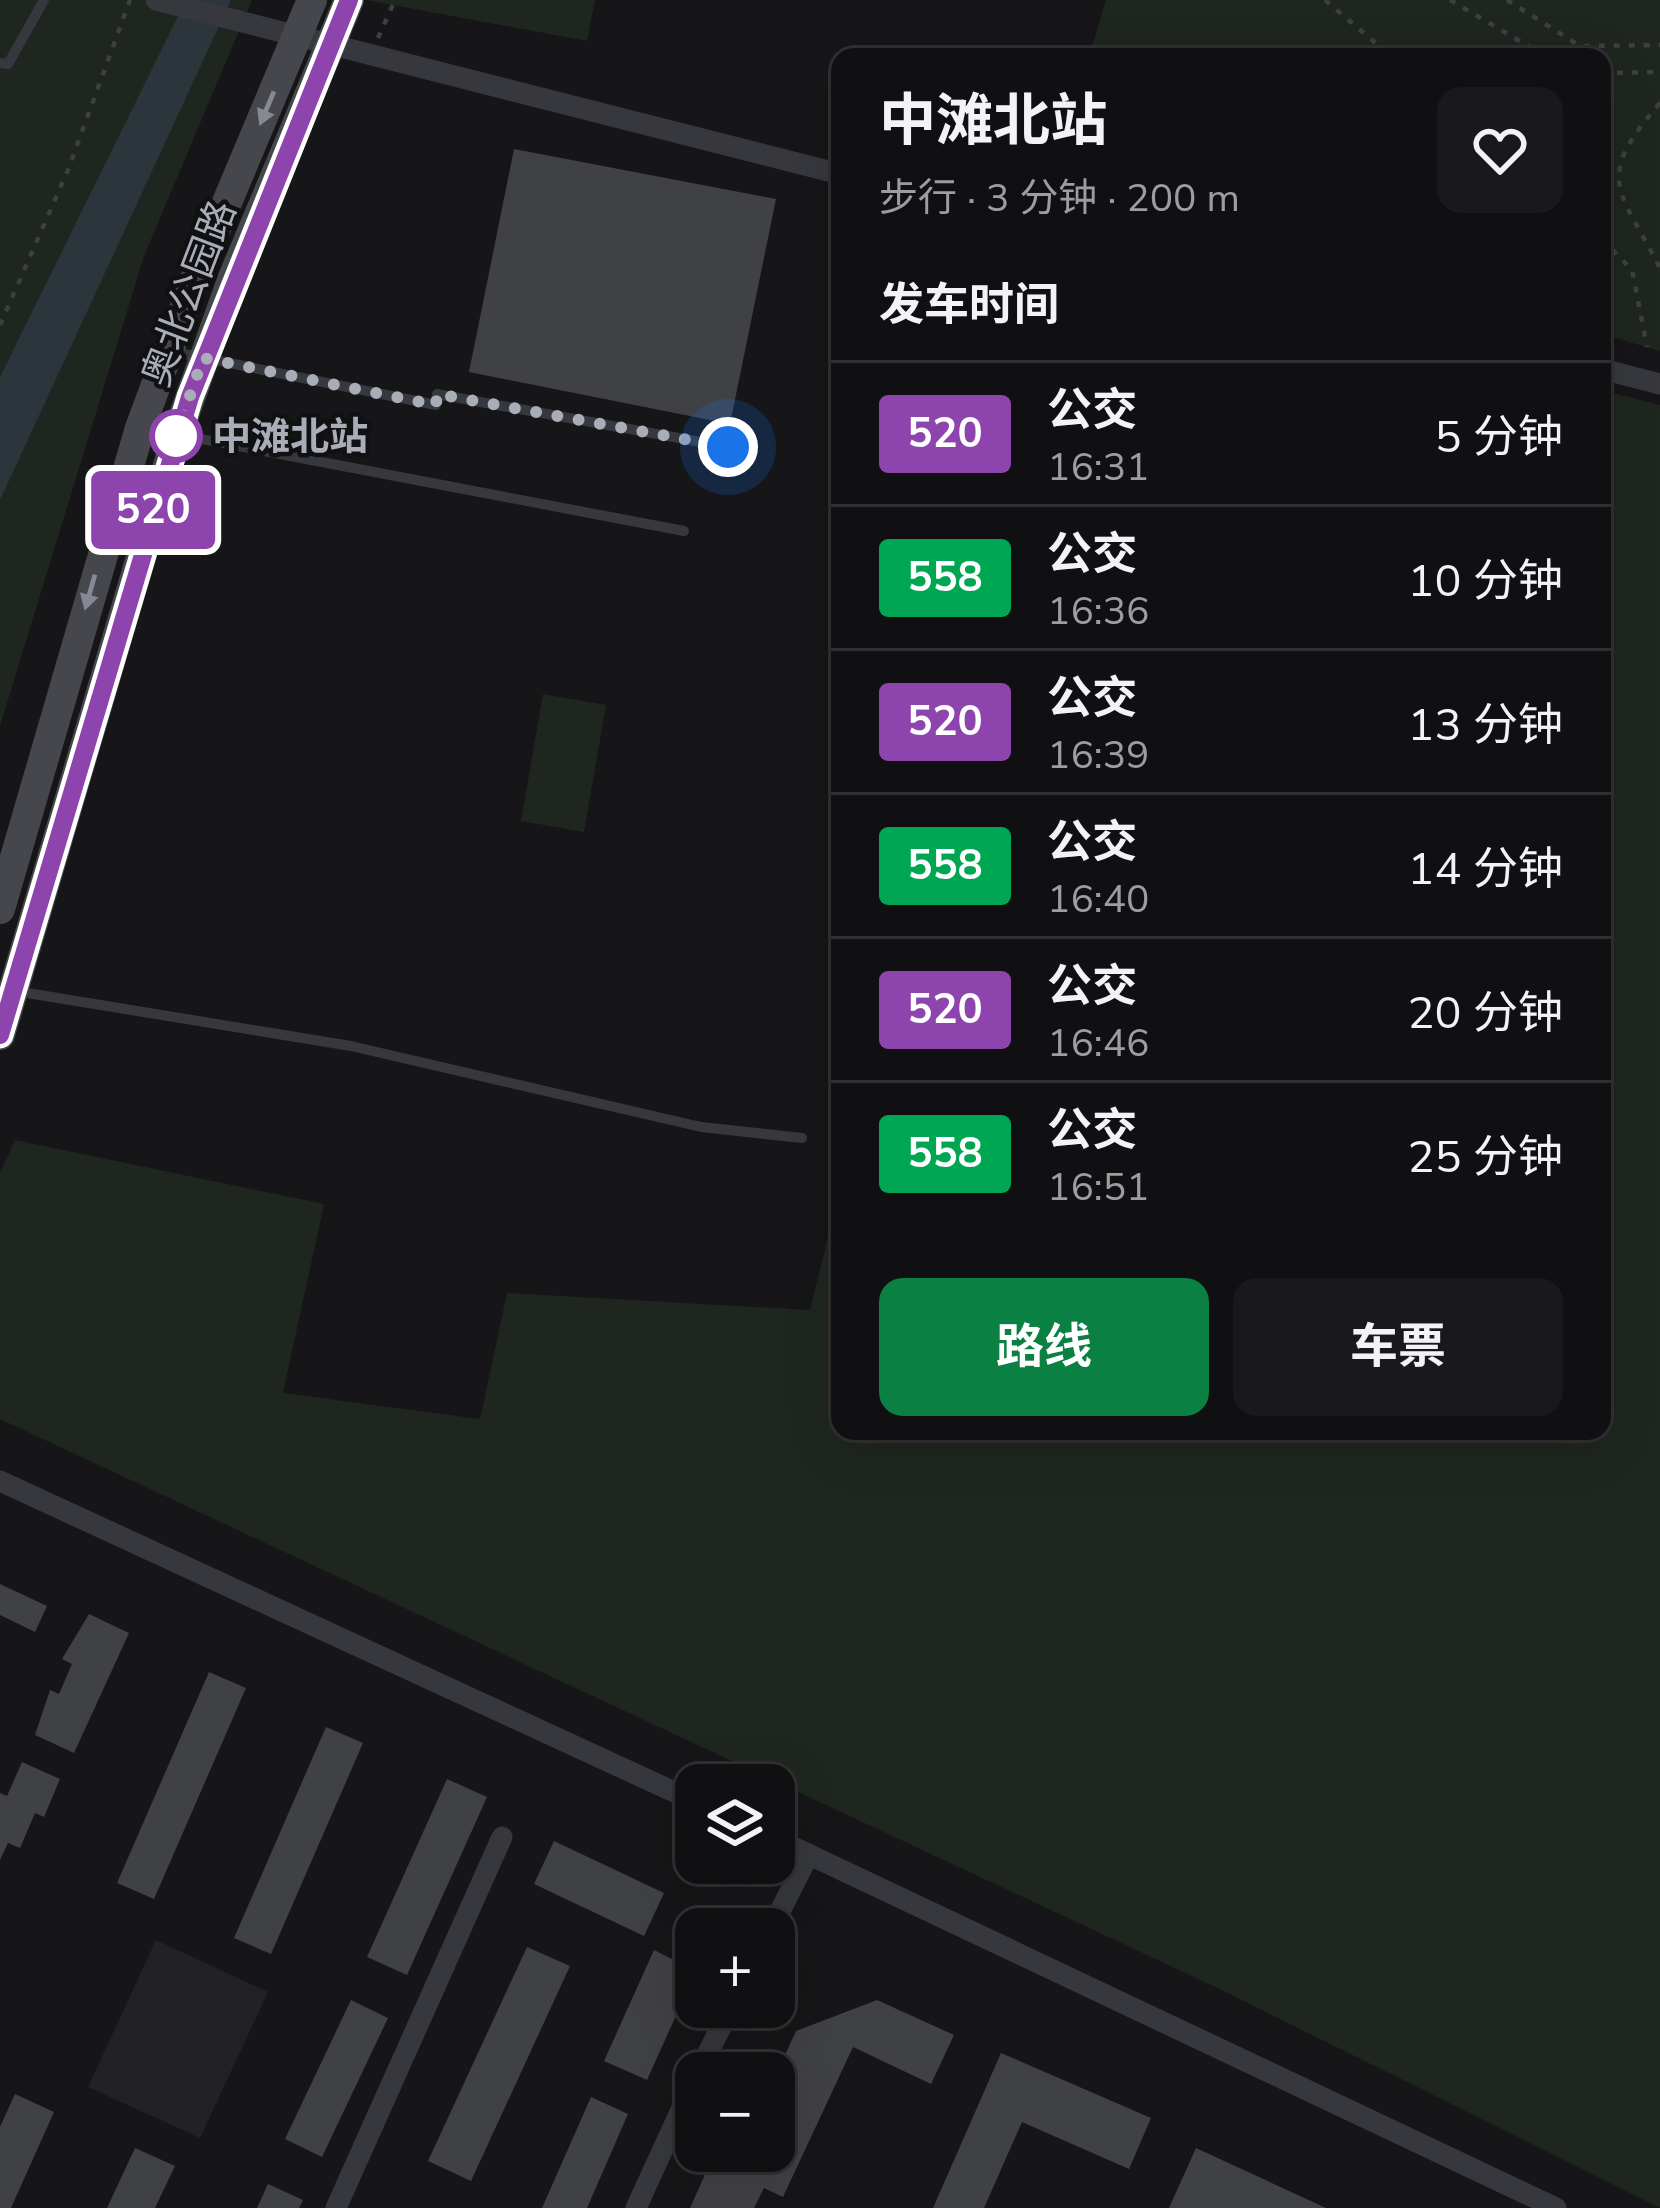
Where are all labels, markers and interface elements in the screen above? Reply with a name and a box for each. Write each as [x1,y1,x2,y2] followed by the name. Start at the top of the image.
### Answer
[879,82,1107,160] text: 中滩北站
[1437,87,1563,213] button: heart
[257,90,276,126] one-way arrow
[879,172,1240,225] text: 步行 · 3 分钟 · 200 m
[130,193,249,394] street label: 奥北公园路
[879,275,1059,336] text: 发车时间
[1047,380,1137,441] text: 公交
[907,405,983,462] text: 520
[1434,407,1563,468] text: 5 分钟
[151,411,201,461] marker: 中滩北站
[212,411,368,464] place label: 中滩北站
[698,417,758,477] your location
[1047,441,1150,494] text: 16:31
[84,471,222,549] line badge: 520
[115,481,191,538] text: 520
[1047,524,1137,585] text: 公交
[907,549,983,606] text: 558
[1407,551,1563,612] text: 10 分钟
[80,574,98,611] one-way arrow
[1047,585,1150,638] text: 16:36
[1047,668,1137,729] text: 公交
[907,693,983,750] text: 520
[1407,695,1563,756] text: 13 分钟
[1047,729,1150,782] text: 16:39
[1047,812,1137,873] text: 公交
[907,837,983,894] text: 558
[1407,839,1563,900] text: 14 分钟
[1047,873,1150,926] text: 16:40
[1047,956,1137,1017] text: 公交
[907,981,983,1038] text: 520
[1407,983,1563,1044] text: 20 分钟
[1047,1017,1150,1070] text: 16:46
[1047,1100,1137,1161] text: 公交
[907,1125,983,1182] text: 558
[1407,1127,1563,1188] text: 25 分钟
[1047,1161,1150,1214] text: 16:51
[879,1278,1209,1416] button: 路线
[1233,1278,1563,1416] button: 车票
[675,1764,795,2172] map controls
[675,1764,795,1884] button: layers
[675,1908,795,2028] button: +
[675,2052,795,2172] button: −

